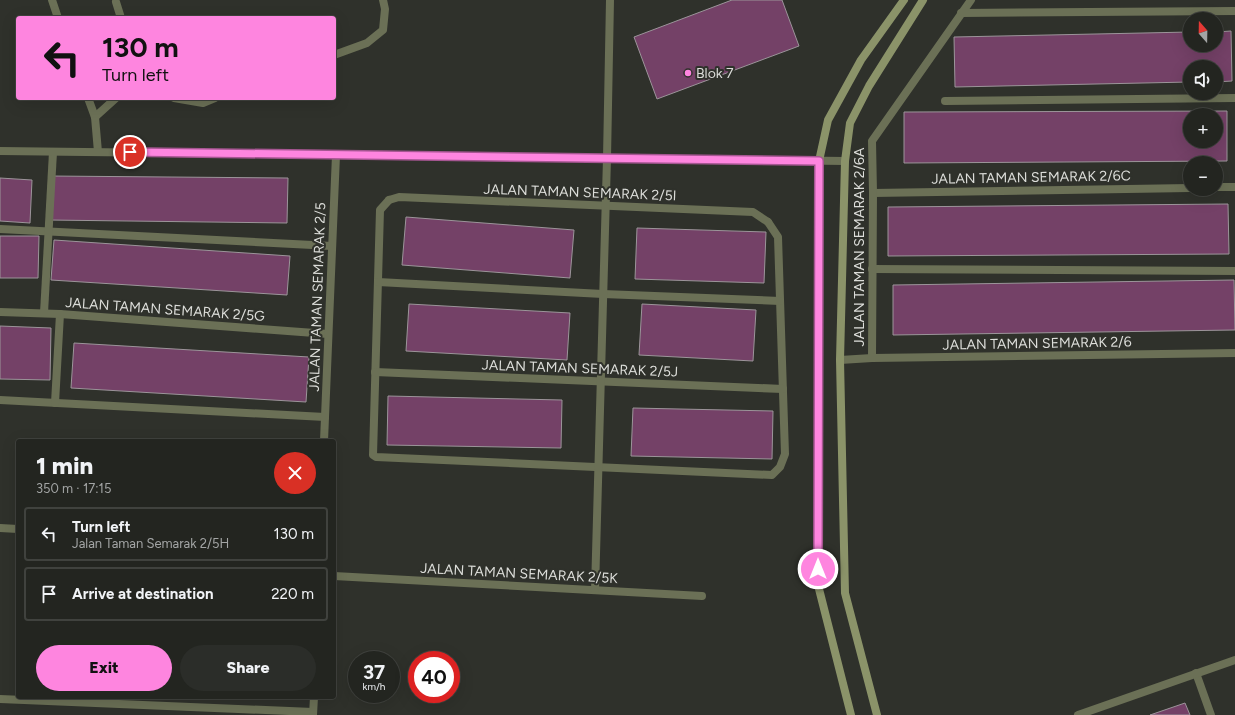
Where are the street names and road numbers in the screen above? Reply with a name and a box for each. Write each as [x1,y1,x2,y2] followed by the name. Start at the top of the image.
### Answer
[851,147,868,346] street label: JALAN TAMAN SEMARAK 2/6A
[931,167,1131,188] street label: JALAN TAMAN SEMARAK 2/6C
[483,181,677,204] street label: JALAN TAMAN SEMARAK 2/5I
[306,202,329,392] street label: JALAN TAMAN SEMARAK 2/5
[65,294,266,325] street label: JALAN TAMAN SEMARAK 2/5G
[942,333,1132,354] street label: JALAN TAMAN SEMARAK 2/6
[481,357,679,380] street label: JALAN TAMAN SEMARAK 2/5J
[420,560,619,587] street label: JALAN TAMAN SEMARAK 2/5K

